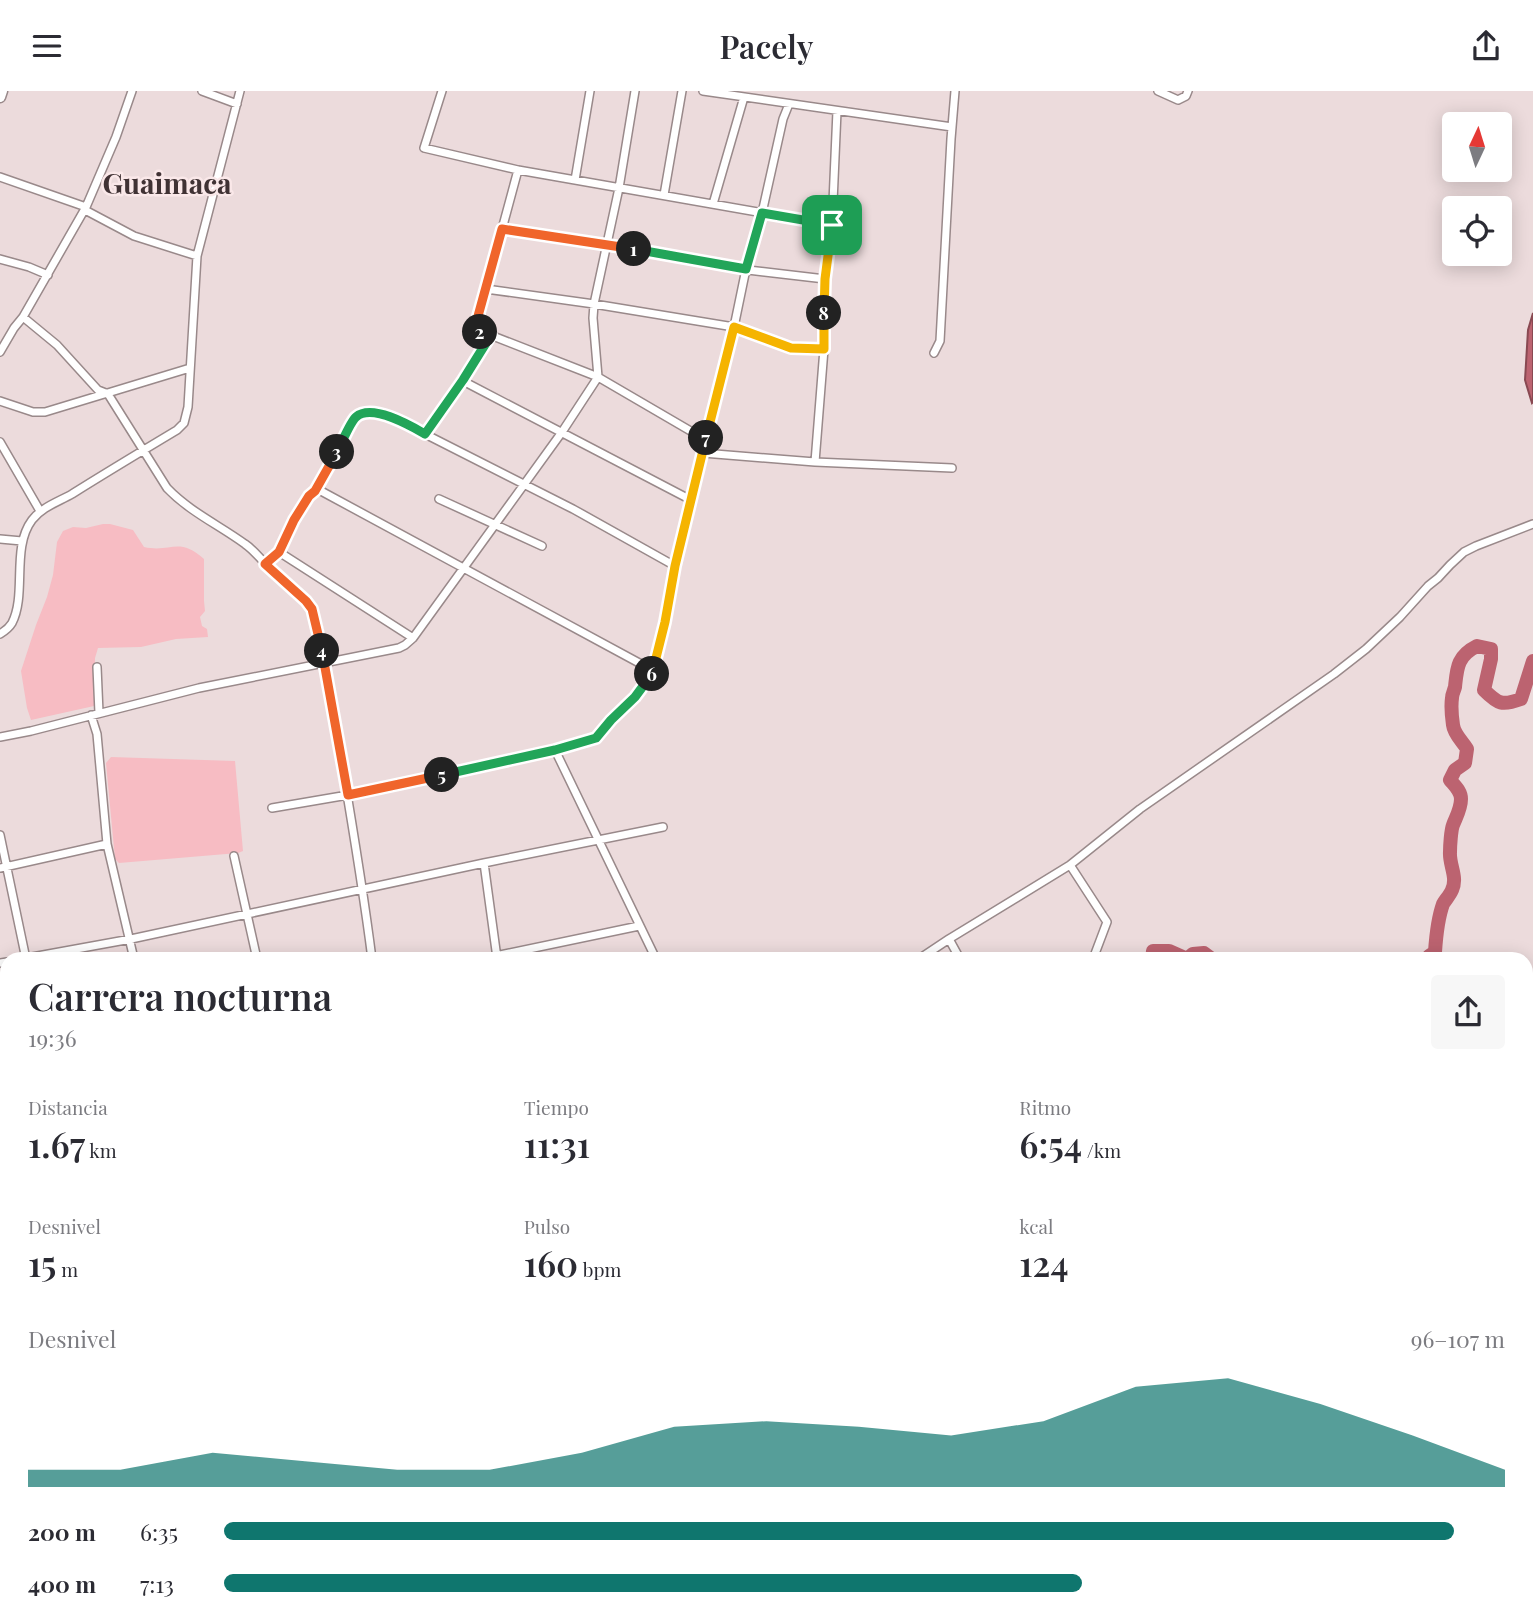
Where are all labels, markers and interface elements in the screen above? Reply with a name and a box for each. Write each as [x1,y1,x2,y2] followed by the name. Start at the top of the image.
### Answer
[719,24,814,67] text: Pacely
[28,27,66,65] icon: menu
[1467,27,1505,65] icon: share
[1442,112,1512,182] north arrow
[1442,112,1512,266] map controls
[102,164,232,201] district label: Guaimaca
[802,195,862,255] pin
[1442,196,1512,266] button: locate
[813,206,851,244] icon: arrive
[616,231,652,267] pin: 1
[630,235,637,261] text: 1
[806,295,842,331] pin: 8
[818,299,829,325] text: 8
[462,315,498,349] pin: 2
[475,318,484,344] text: 2
[688,421,724,455] pin: 7
[701,424,710,450] text: 7
[320,435,354,469] pin: 3
[332,438,341,464] text: 3
[304,633,340,669] pin: 4
[316,637,327,663] text: 4
[634,657,670,691] pin: 6
[646,660,657,686] text: 6
[424,757,460,793] pin: 5
[437,761,446,787] text: 5
[28,970,332,1021] text: Carrera nocturna
[1431,975,1505,1049] button: share
[28,1022,77,1053] text: 19:36
[28,1094,108,1120] text: Distancia
[524,1094,589,1120] text: Tiempo
[1019,1094,1071,1120] text: Ritmo
[28,1120,85,1167] text: 1.67
[524,1120,590,1167] text: 11:31
[1019,1120,1082,1167] text: 6:54
[85,1137,117,1163] text: km
[1082,1137,1121,1163] text: /km
[28,1213,101,1239] text: Desnivel
[524,1213,570,1239] text: Pulso
[1019,1213,1053,1239] text: kcal
[28,1239,56,1286] text: 15
[524,1239,578,1286] text: 160
[1019,1239,1068,1286] text: 124
[56,1256,78,1282] text: m
[578,1256,621,1282] text: bpm
[28,1323,116,1354] text: Desnivel
[1411,1323,1505,1354] text: 96–107 m
[28,1516,96,1547] text: 200 m
[140,1516,178,1547] text: 6:35
[28,1568,96,1599] text: 400 m
[140,1568,174,1599] text: 7:13

